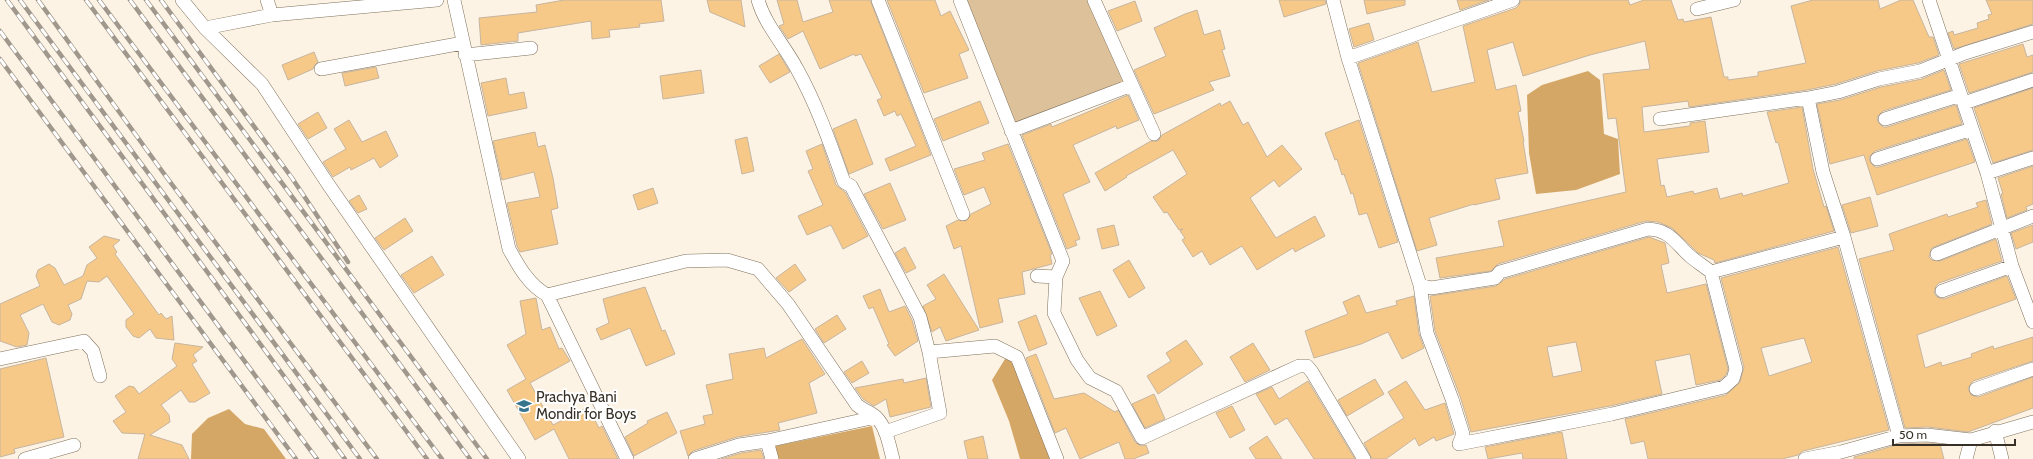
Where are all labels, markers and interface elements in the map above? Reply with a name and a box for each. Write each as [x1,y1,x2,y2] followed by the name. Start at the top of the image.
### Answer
[536,388,636,423] place label: Prachya Bani Mondir for Boys
[515,397,533,415] school or university icon: Prachya Bani Mondir for Boys
[1893,421,2015,447] scale bar
[1899,427,1927,442] text: 50 m

